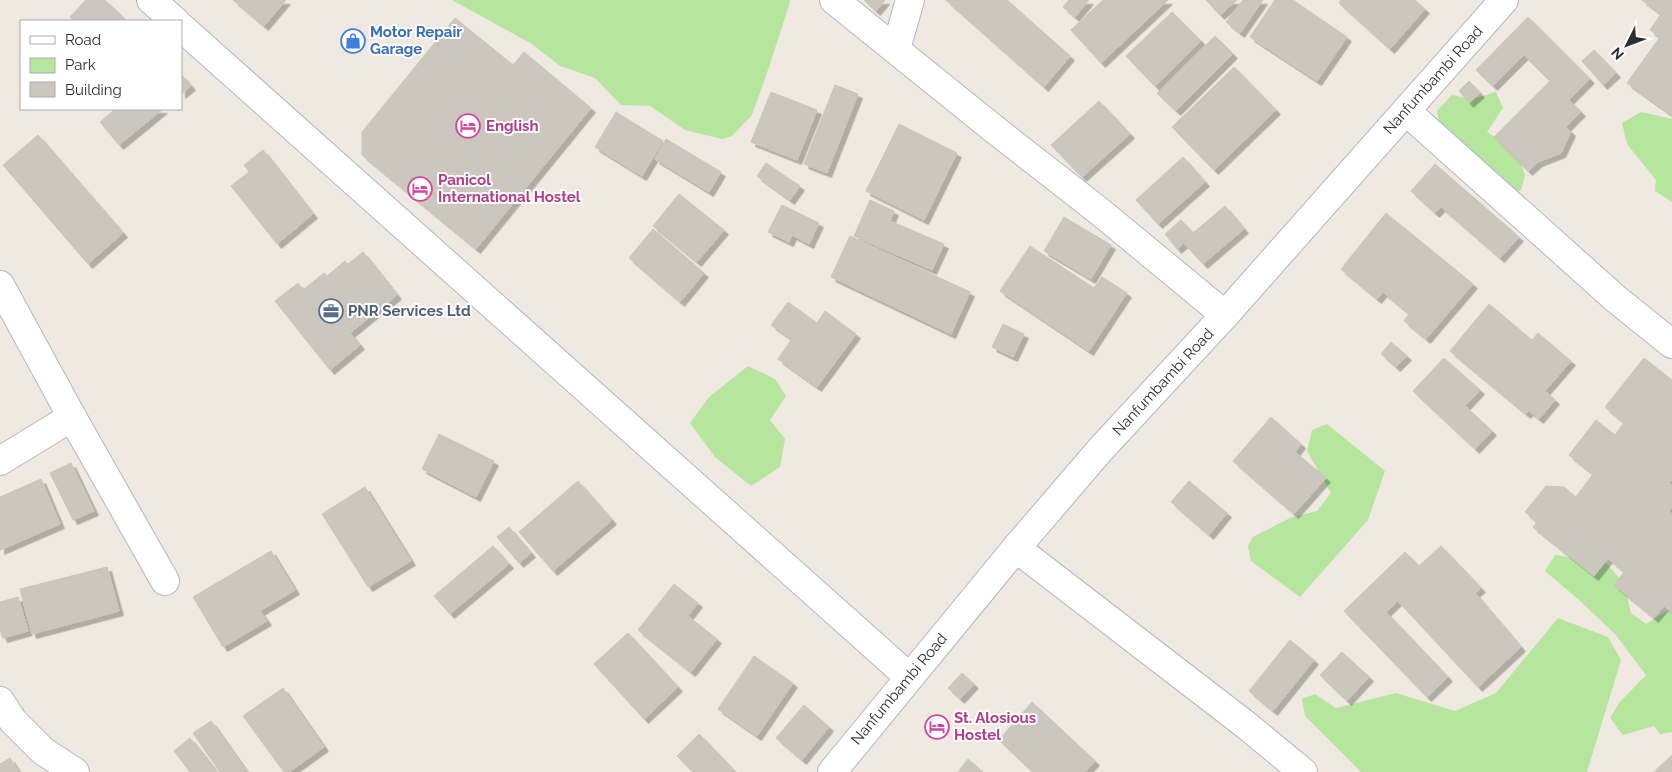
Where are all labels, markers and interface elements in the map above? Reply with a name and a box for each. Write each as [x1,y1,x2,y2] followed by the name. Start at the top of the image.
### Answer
[20,20,182,110] legend
[1602,20,1652,70] north arrow
[1380,22,1486,138] street label: Nanfumbambi Road
[370,23,462,58] place label: Motor Repair Garage
[340,28,366,54] shop icon: Motor Repair Garage
[65,31,101,49] text: Road
[1608,44,1627,63] text: N
[65,56,96,74] text: Park
[65,81,122,99] text: Building
[455,113,481,139] hotel icon: English
[486,117,539,135] place label: English
[438,171,581,206] place label: Panicol International Hostel
[407,176,433,202] hotel icon: Panicol International Hostel
[318,298,344,324] office icon: PNR Services Ltd
[348,302,471,320] place label: PNR Services Ltd
[1109,325,1217,439] street label: Nanfumbambi Road
[847,630,951,748] street label: Nanfumbambi Road
[954,709,1036,744] place label: St. Alosious Hostel
[924,714,950,740] hotel icon: St. Alosious Hostel

